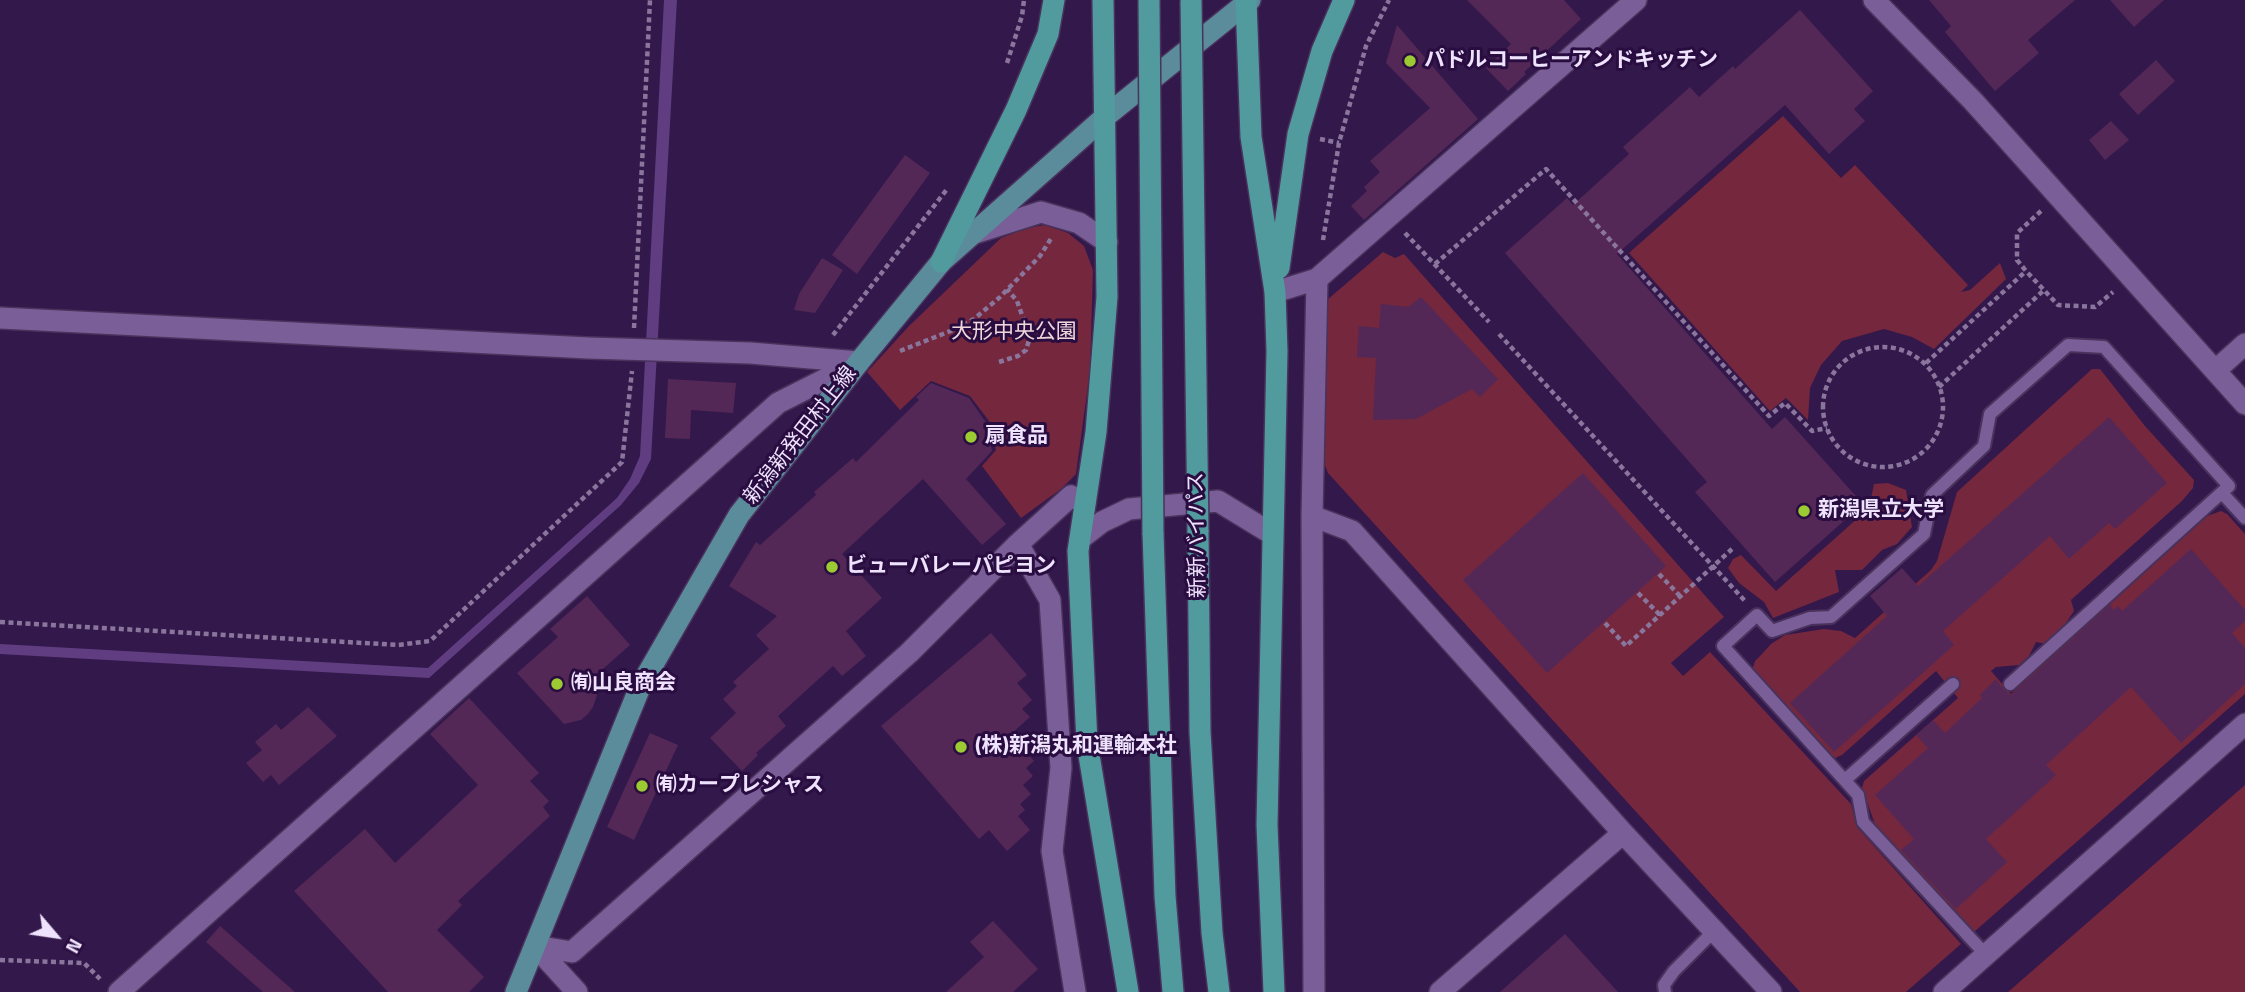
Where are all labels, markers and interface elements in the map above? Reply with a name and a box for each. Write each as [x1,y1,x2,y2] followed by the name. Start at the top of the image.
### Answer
[1424,48,1718,74] place label: パドルコーヒーアンドキッチン
[1402,53,1418,69] marker: パドルコーヒーアンドキッチン
[951,320,1077,346] park label: 大形中央公園
[739,362,863,510] street label: 新潟新発田村上線
[985,424,1048,450] place label: 扇食品
[963,429,979,445] marker: 扇食品
[1184,472,1212,598] street label: 新新バイパス
[1818,498,1944,524] place label: 新潟県立大学
[1796,503,1812,519] marker: 新潟県立大学
[846,554,1056,580] place label: ビューバレーパピヨン
[824,559,840,575] marker: ビューバレーパピヨン
[571,671,676,697] place label: ㈲山良商会
[549,676,565,692] marker: ㈲山良商会
[975,734,1177,760] place label: (株)新潟丸和運輸本社
[953,739,969,755] marker: (株)新潟丸和運輸本社
[656,773,824,799] place label: ㈲カープレシャス
[634,778,650,794] marker: ㈲カープレシャス
[21,901,91,971] north arrow
[59,934,91,959] text: N

